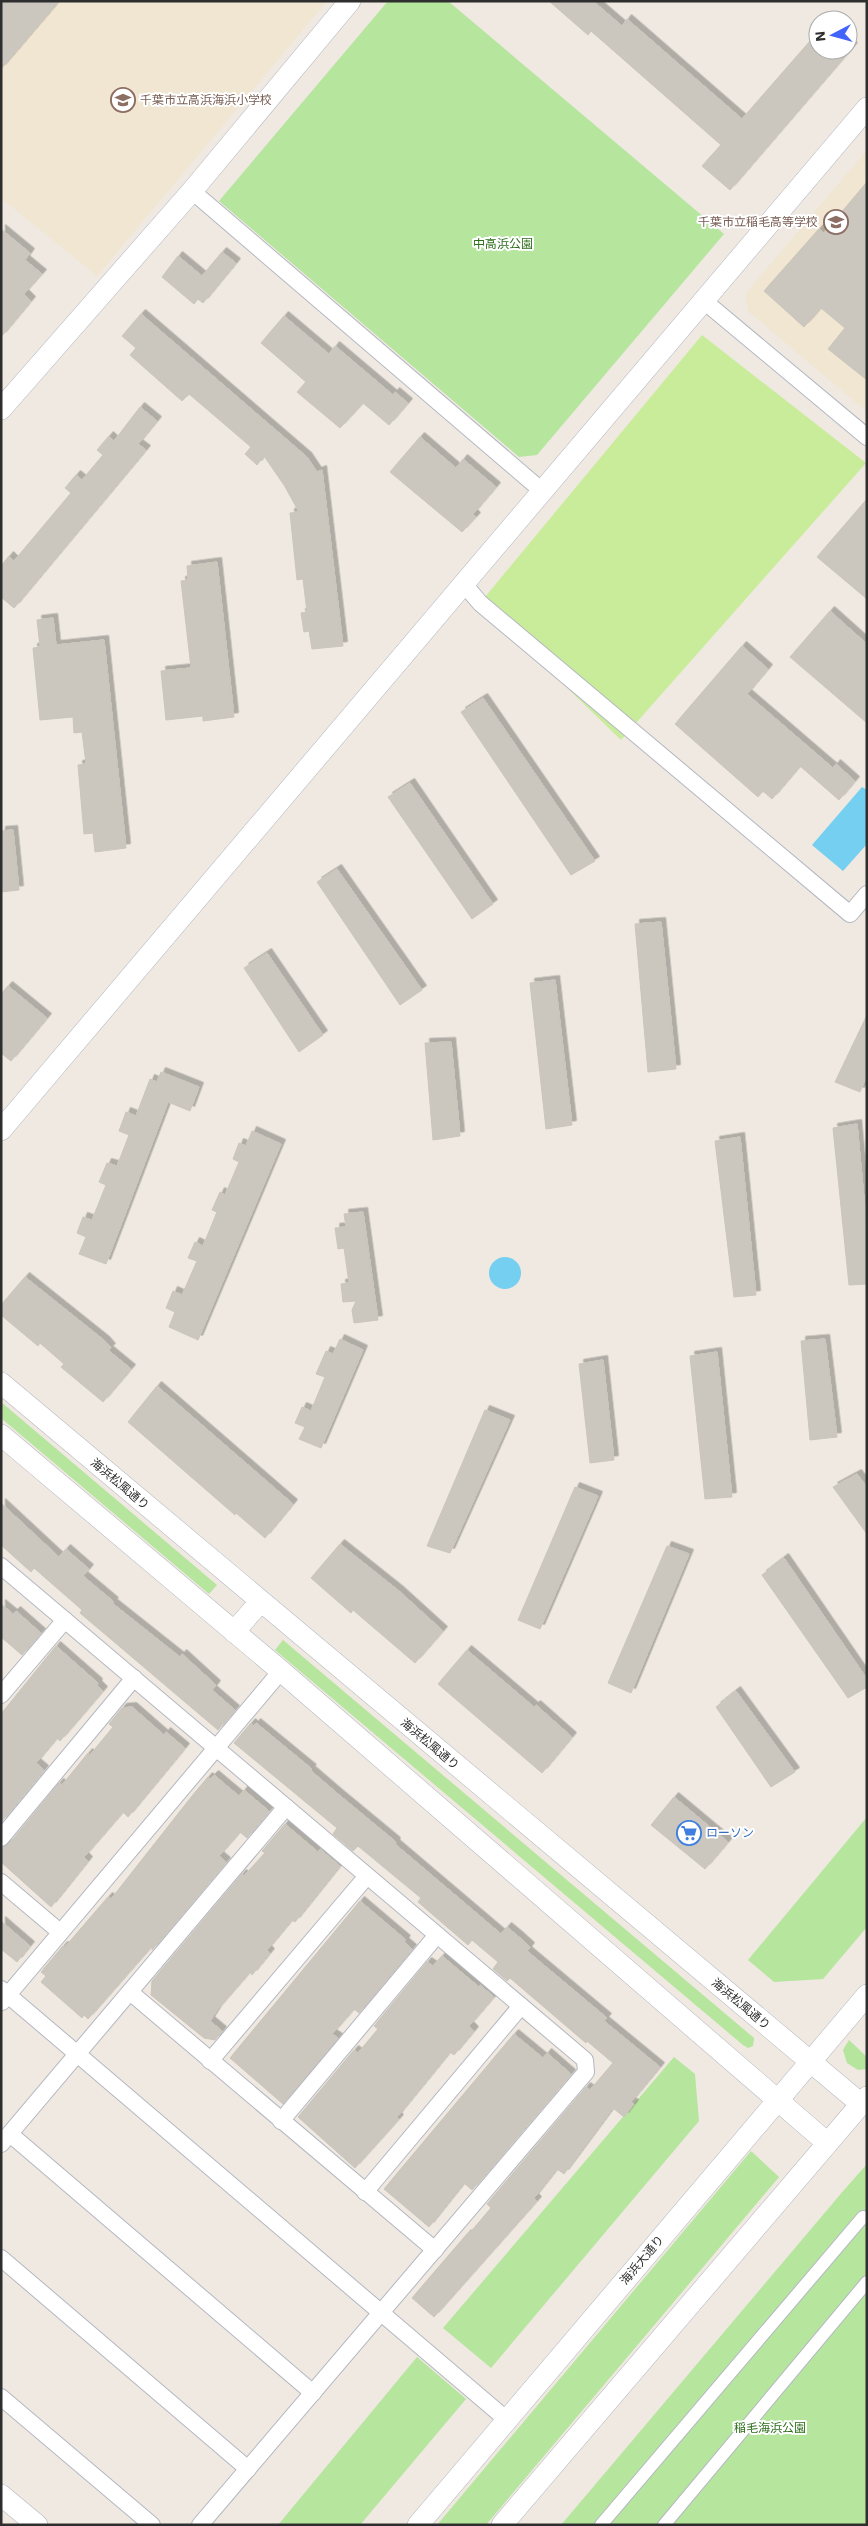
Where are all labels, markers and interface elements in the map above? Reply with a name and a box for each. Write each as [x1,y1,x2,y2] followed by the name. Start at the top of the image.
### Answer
[808,10,858,60] north arrow
[812,30,829,42] text: N
[110,87,136,113] school or university icon: 千葉市立高浜海浜小学校
[140,93,272,107] place label: 千葉市立高浜海浜小学校
[823,209,849,235] school or university icon: 千葉市立稲毛高等学校
[698,215,818,229] place label: 千葉市立稲毛高等学校
[473,237,533,251] park label: 中高浜公園
[88,1455,152,1513] street label: 海浜松風通り
[398,1715,462,1773] street label: 海浜松風通り
[676,1820,702,1846] supermarket icon: ローソン
[706,1826,754,1840] place label: ローソン
[709,1975,773,2033] street label: 海浜松風通り
[617,2233,667,2287] street label: 海浜大通り
[734,2421,806,2435] park label: 稲毛海浜公園

